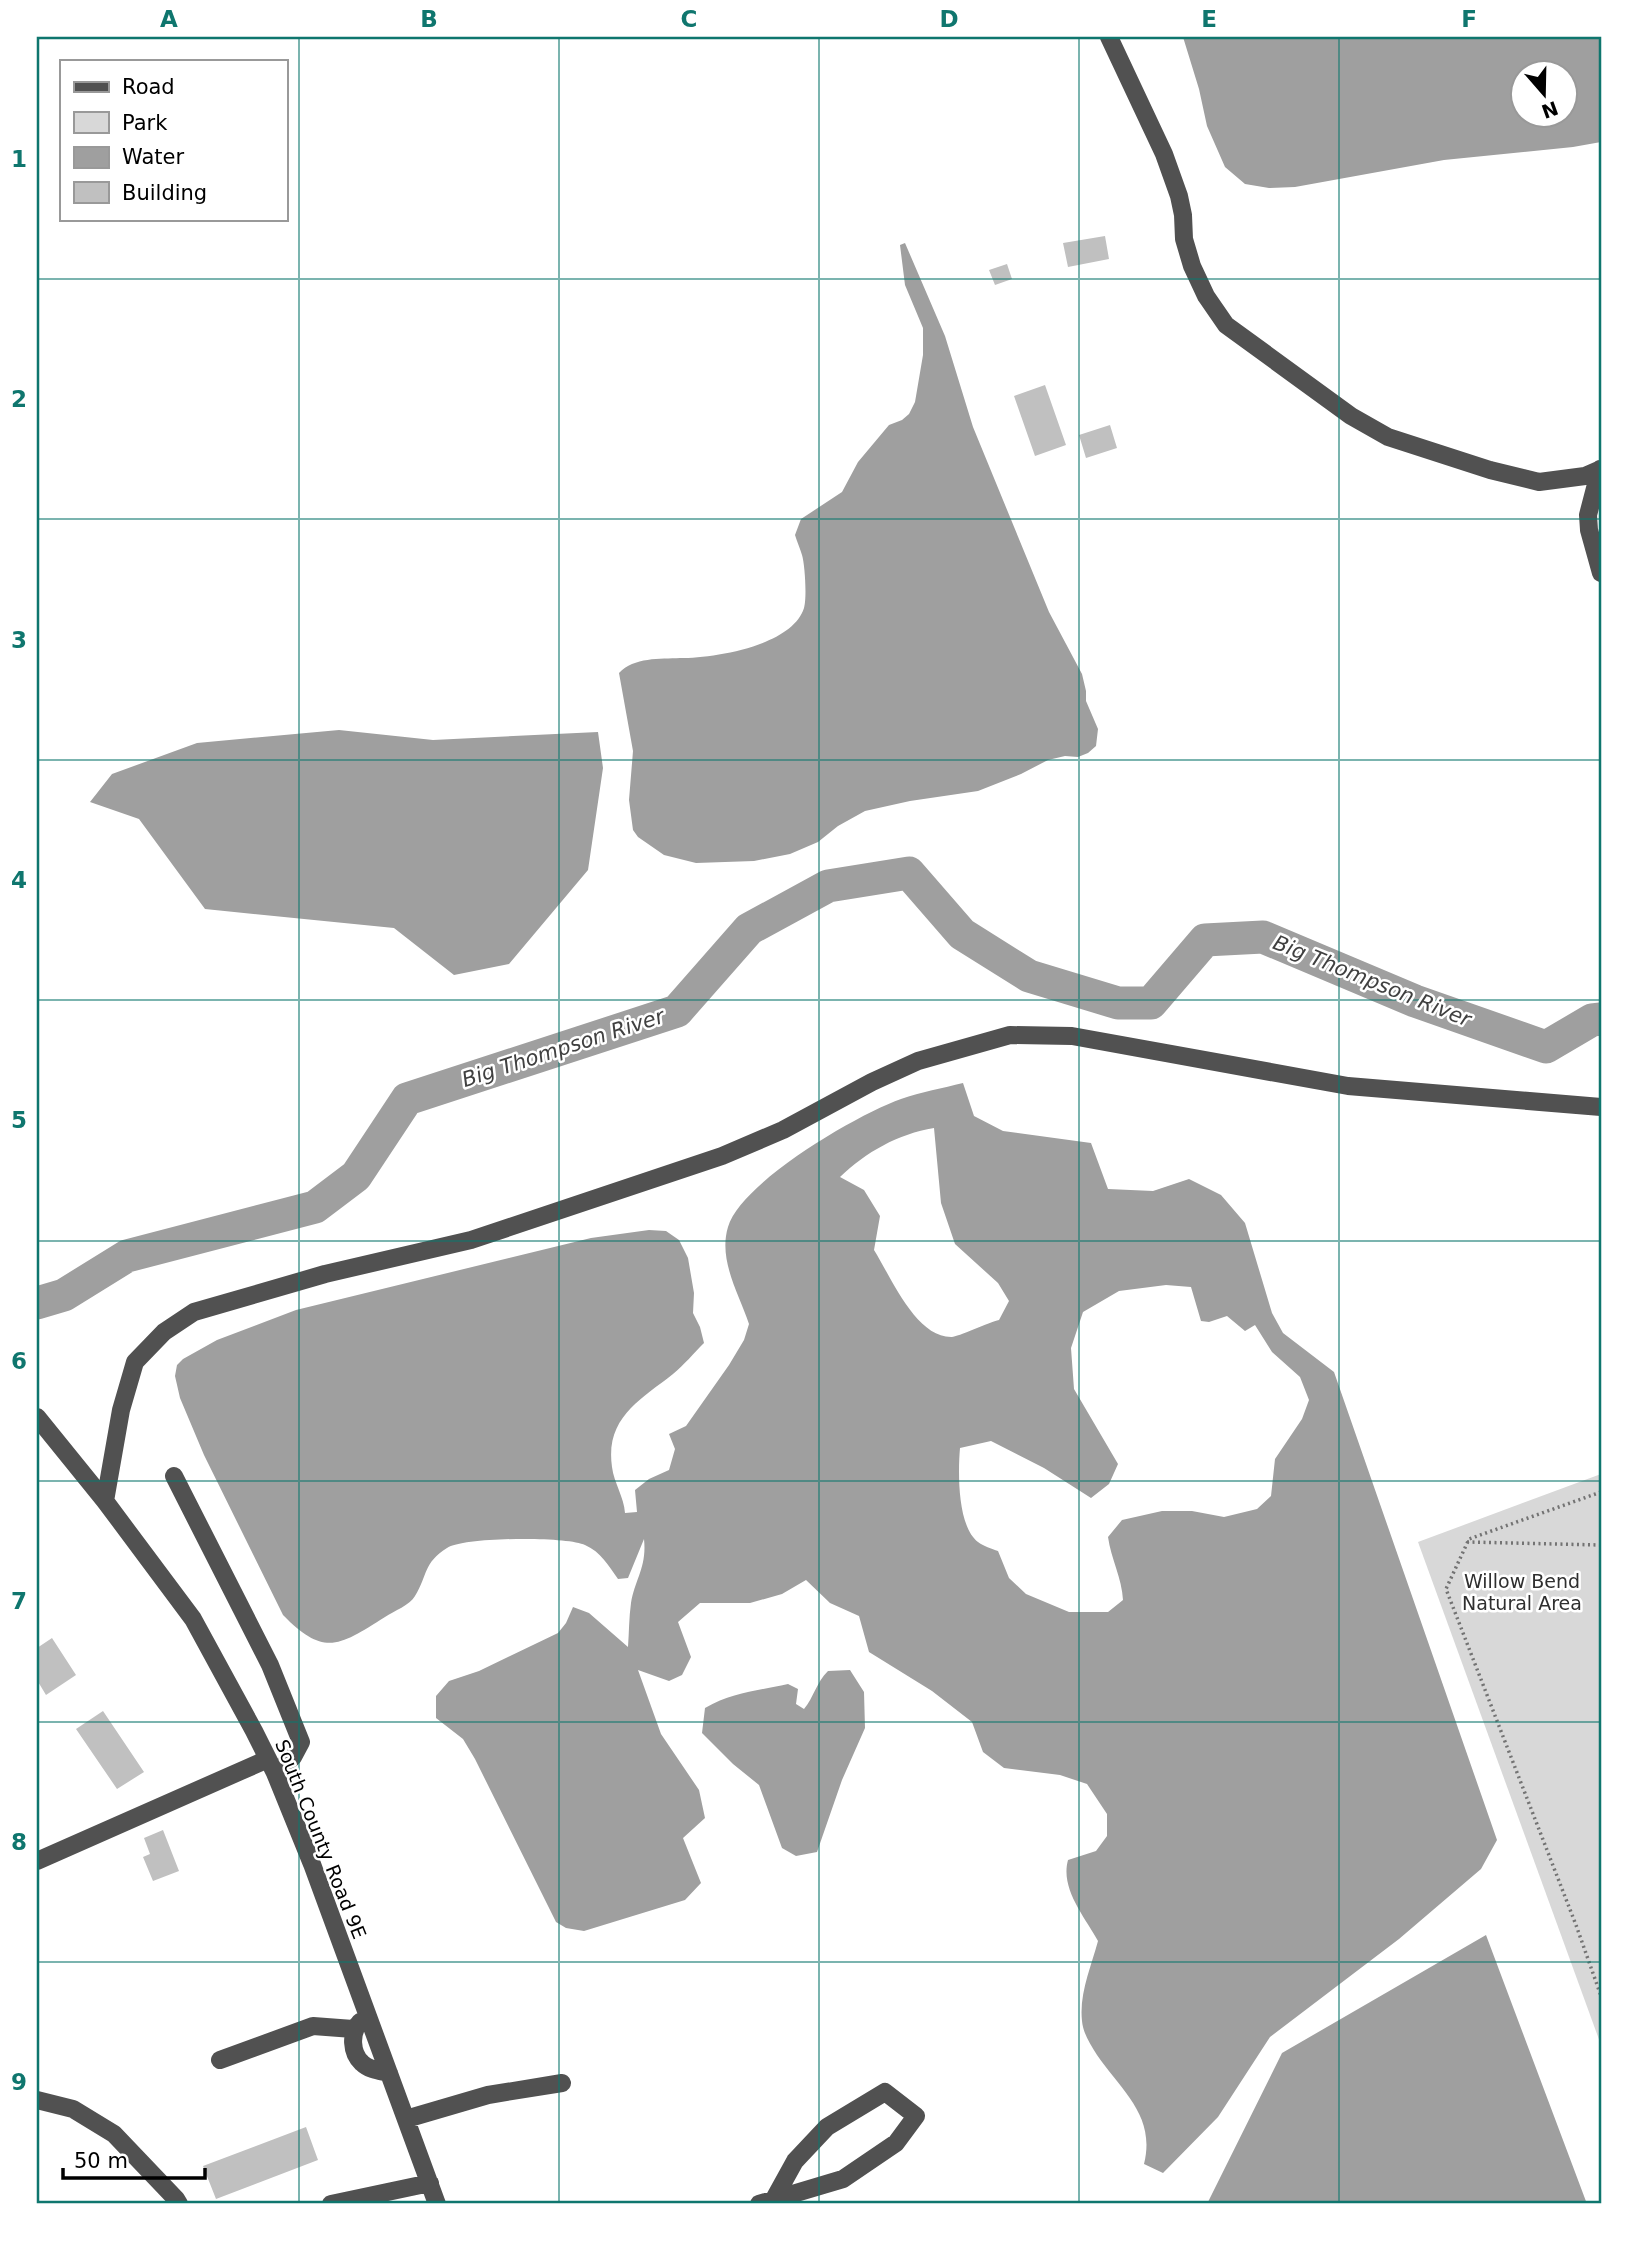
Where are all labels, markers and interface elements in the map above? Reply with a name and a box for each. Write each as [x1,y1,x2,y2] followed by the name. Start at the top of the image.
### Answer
[160,6,178,32] text: A
[420,6,438,32] text: B
[681,6,697,32] text: C
[939,6,959,32] text: D
[1201,6,1217,32] text: E
[1461,6,1477,32] text: F
[60,60,287,220] legend
[1508,60,1578,130] north arrow
[122,75,175,99] text: Road
[1539,97,1561,123] text: N
[122,111,168,135] text: Park
[122,145,184,169] text: Water
[11,146,27,172] text: 1
[122,181,207,205] text: Building
[11,386,27,412] text: 2
[11,627,27,653] text: 3
[11,867,27,893] text: 4
[1270,930,1476,1032] water label: Big Thompson River
[459,1004,668,1092] water label: Big Thompson River
[11,1107,27,1133] text: 5
[11,1348,27,1374] text: 6
[1462,1570,1582,1614] park label: Willow Bend Natural Area
[11,1588,27,1614] text: 7
[271,1736,371,1942] street label: South County Road 9E
[11,1829,27,1855] text: 8
[11,2069,27,2095] text: 9
[63,2136,205,2180] scale bar
[74,2149,128,2173] text: 50 m

